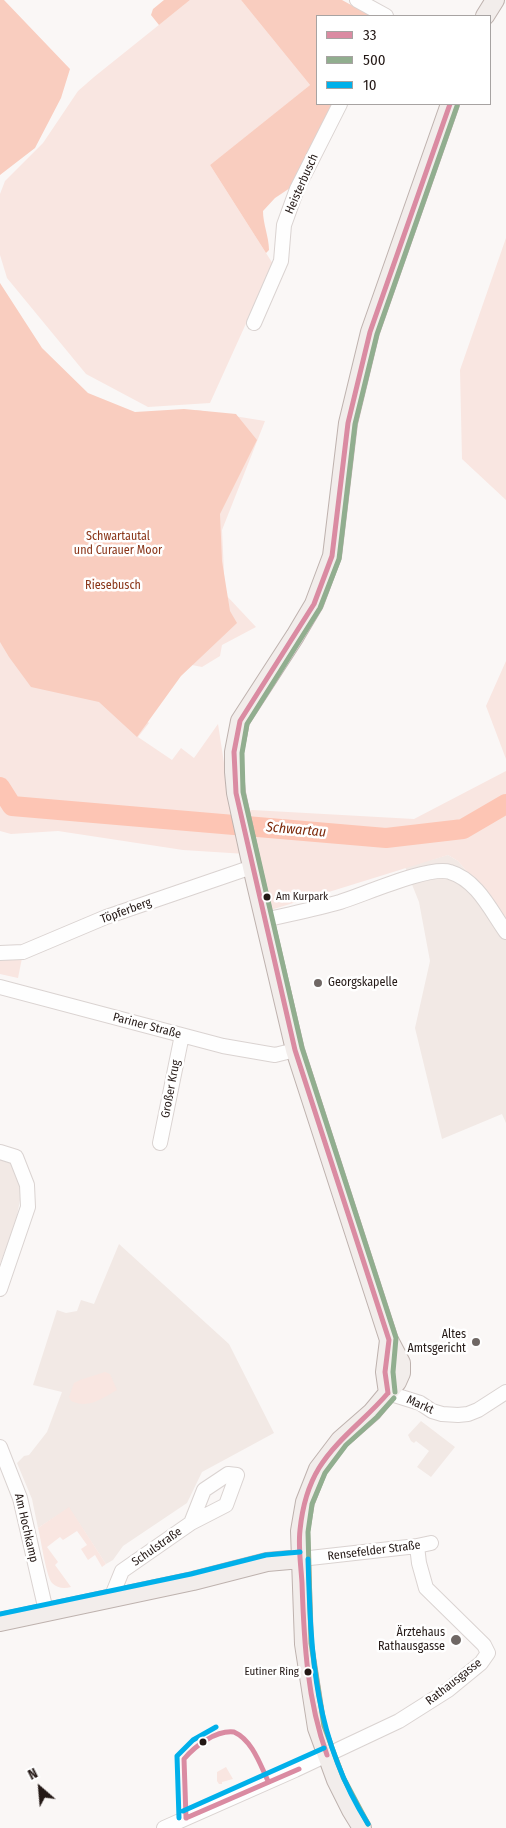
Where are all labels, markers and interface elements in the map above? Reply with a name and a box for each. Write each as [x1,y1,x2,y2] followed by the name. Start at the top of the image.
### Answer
[316,15,491,105] legend
[363,26,377,44] text: 33
[363,51,386,69] text: 500
[363,76,377,94] text: 10
[282,152,322,216] street label: Heisterbusch
[74,530,162,558] park label: Schwartautal und Curauer Moor
[85,579,141,593] park label: Riesebusch
[265,819,327,841] water label: Schwartau
[276,890,328,904] place label: Am Kurpark
[262,892,272,902] marker: Am Kurpark
[99,895,153,927] street label: Töpferberg
[328,976,398,990] place label: Georgskapelle
[312,977,324,989] marker: Georgskapelle
[111,1010,183,1042] street label: Pariner Straße
[158,1059,184,1119] street label: Großer Krug
[407,1328,466,1356] place label: Altes Amtsgericht
[470,1336,482,1348] marker: Altes Amtsgericht
[404,1393,436,1417] street label: Markt
[11,1492,41,1564] street label: Am Hochkamp
[129,1524,185,1570] street label: Schulstraße
[327,1538,421,1564] street label: Rensefelder Straße
[378,1626,445,1654] place label: Ärztehaus Rathausgasse
[449,1633,463,1647] marker: Ärztehaus Rathausgasse
[423,1656,485,1708] street label: Rathausgasse
[244,1665,299,1679] place label: Eutiner Ring
[303,1667,313,1677] marker: Eutiner Ring
[198,1737,208,1747] unlabelled marker
[15,1763,65,1813] north arrow
[25,1765,41,1784] text: N

